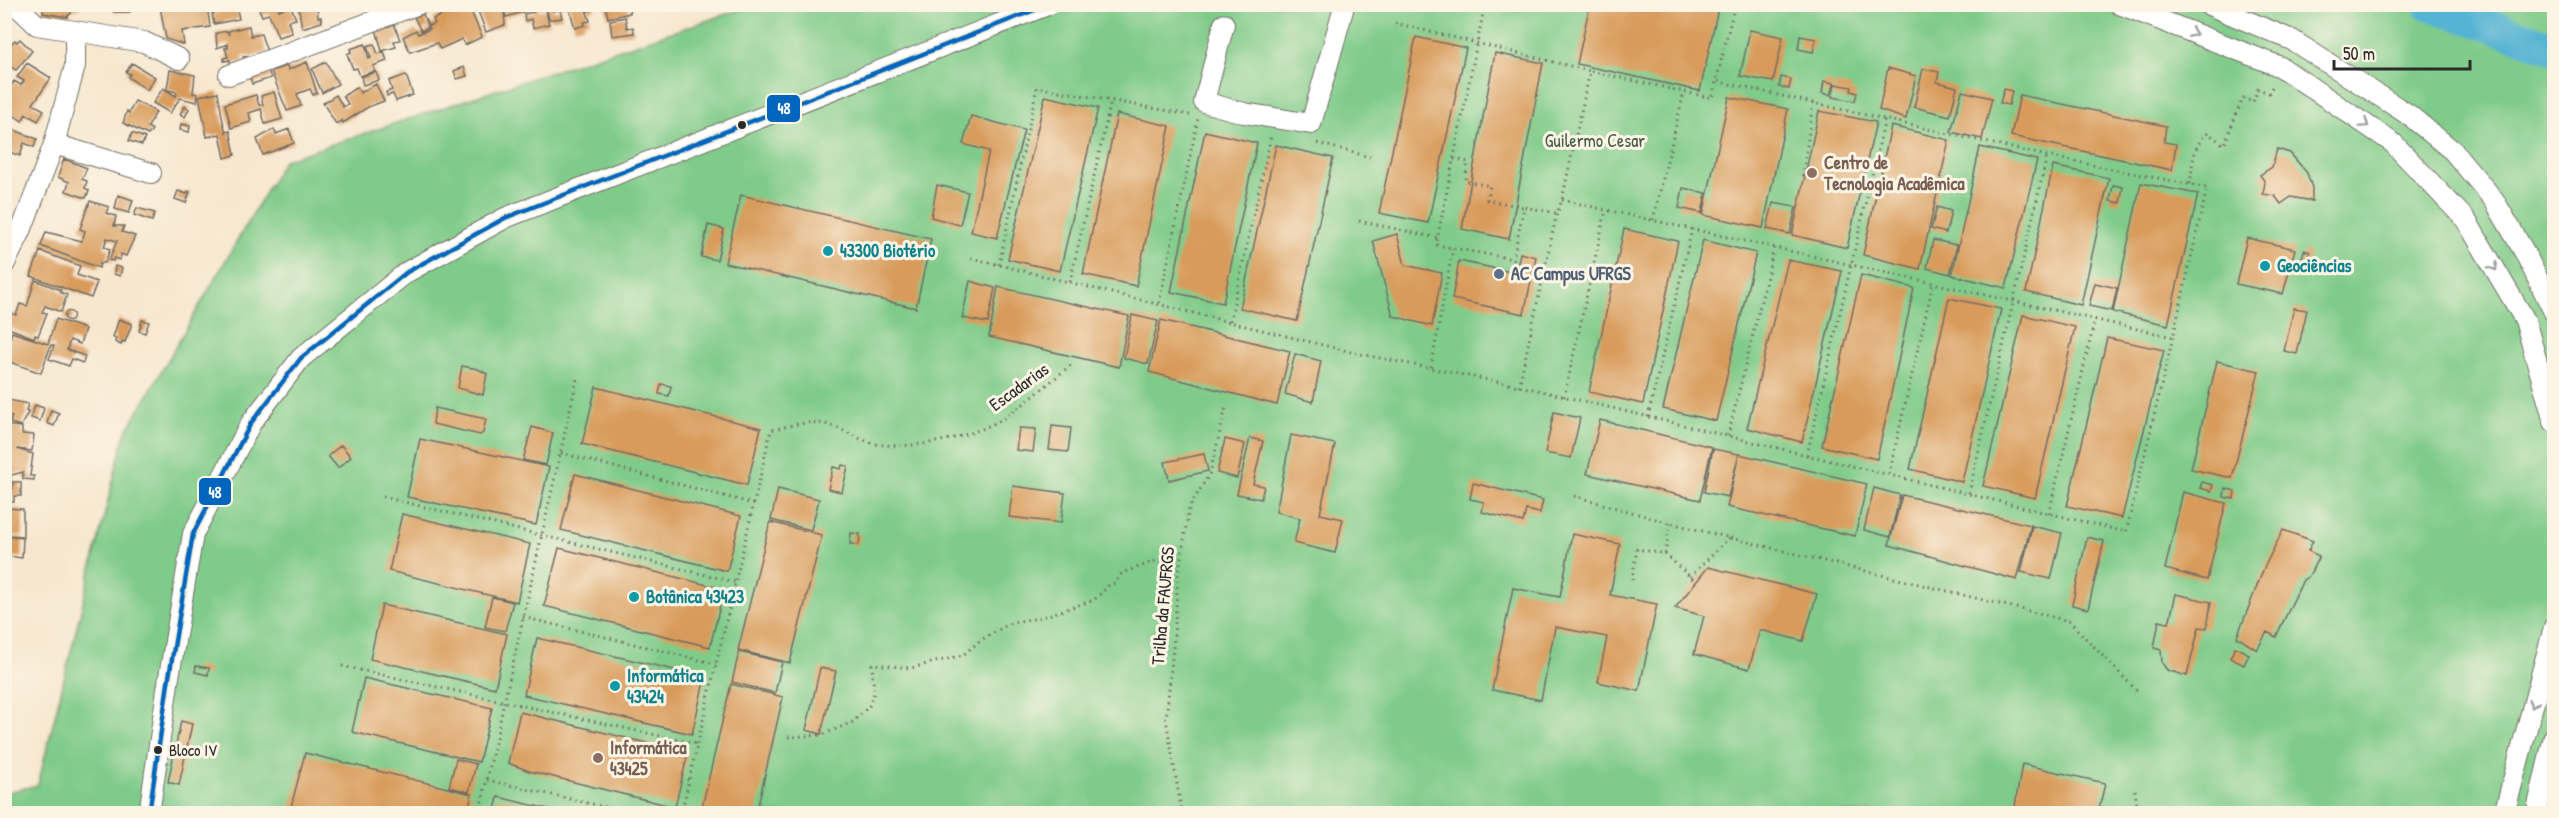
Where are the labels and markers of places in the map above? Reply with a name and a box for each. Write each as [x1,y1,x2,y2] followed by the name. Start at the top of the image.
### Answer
[736,119,748,131] unlabelled marker
[1823,150,1966,197] place label: Centro de Tecnologia Acadêmica
[1805,166,1819,180] marker: Centro de Tecnologia Acadêmica
[840,238,936,263] place label: 43300 Biotério
[821,244,835,258] marker: 43300 Biotério
[2277,253,2351,278] place label: Geociências
[2258,259,2272,273] marker: Geociências
[1511,261,1631,287] place label: AC Campus UFRGS
[1492,267,1506,281] marker: AC Campus UFRGS
[646,584,744,609] place label: Botânica 43423
[627,590,641,604] marker: Botânica 43423
[627,663,705,709] place label: Informática 43424
[608,679,622,693] marker: Informática 43424
[610,735,688,781] place label: Informática 43425
[169,739,217,761] place label: Bloco IV
[152,744,164,756] marker: Bloco IV
[591,751,605,765] marker: Informática 43425

